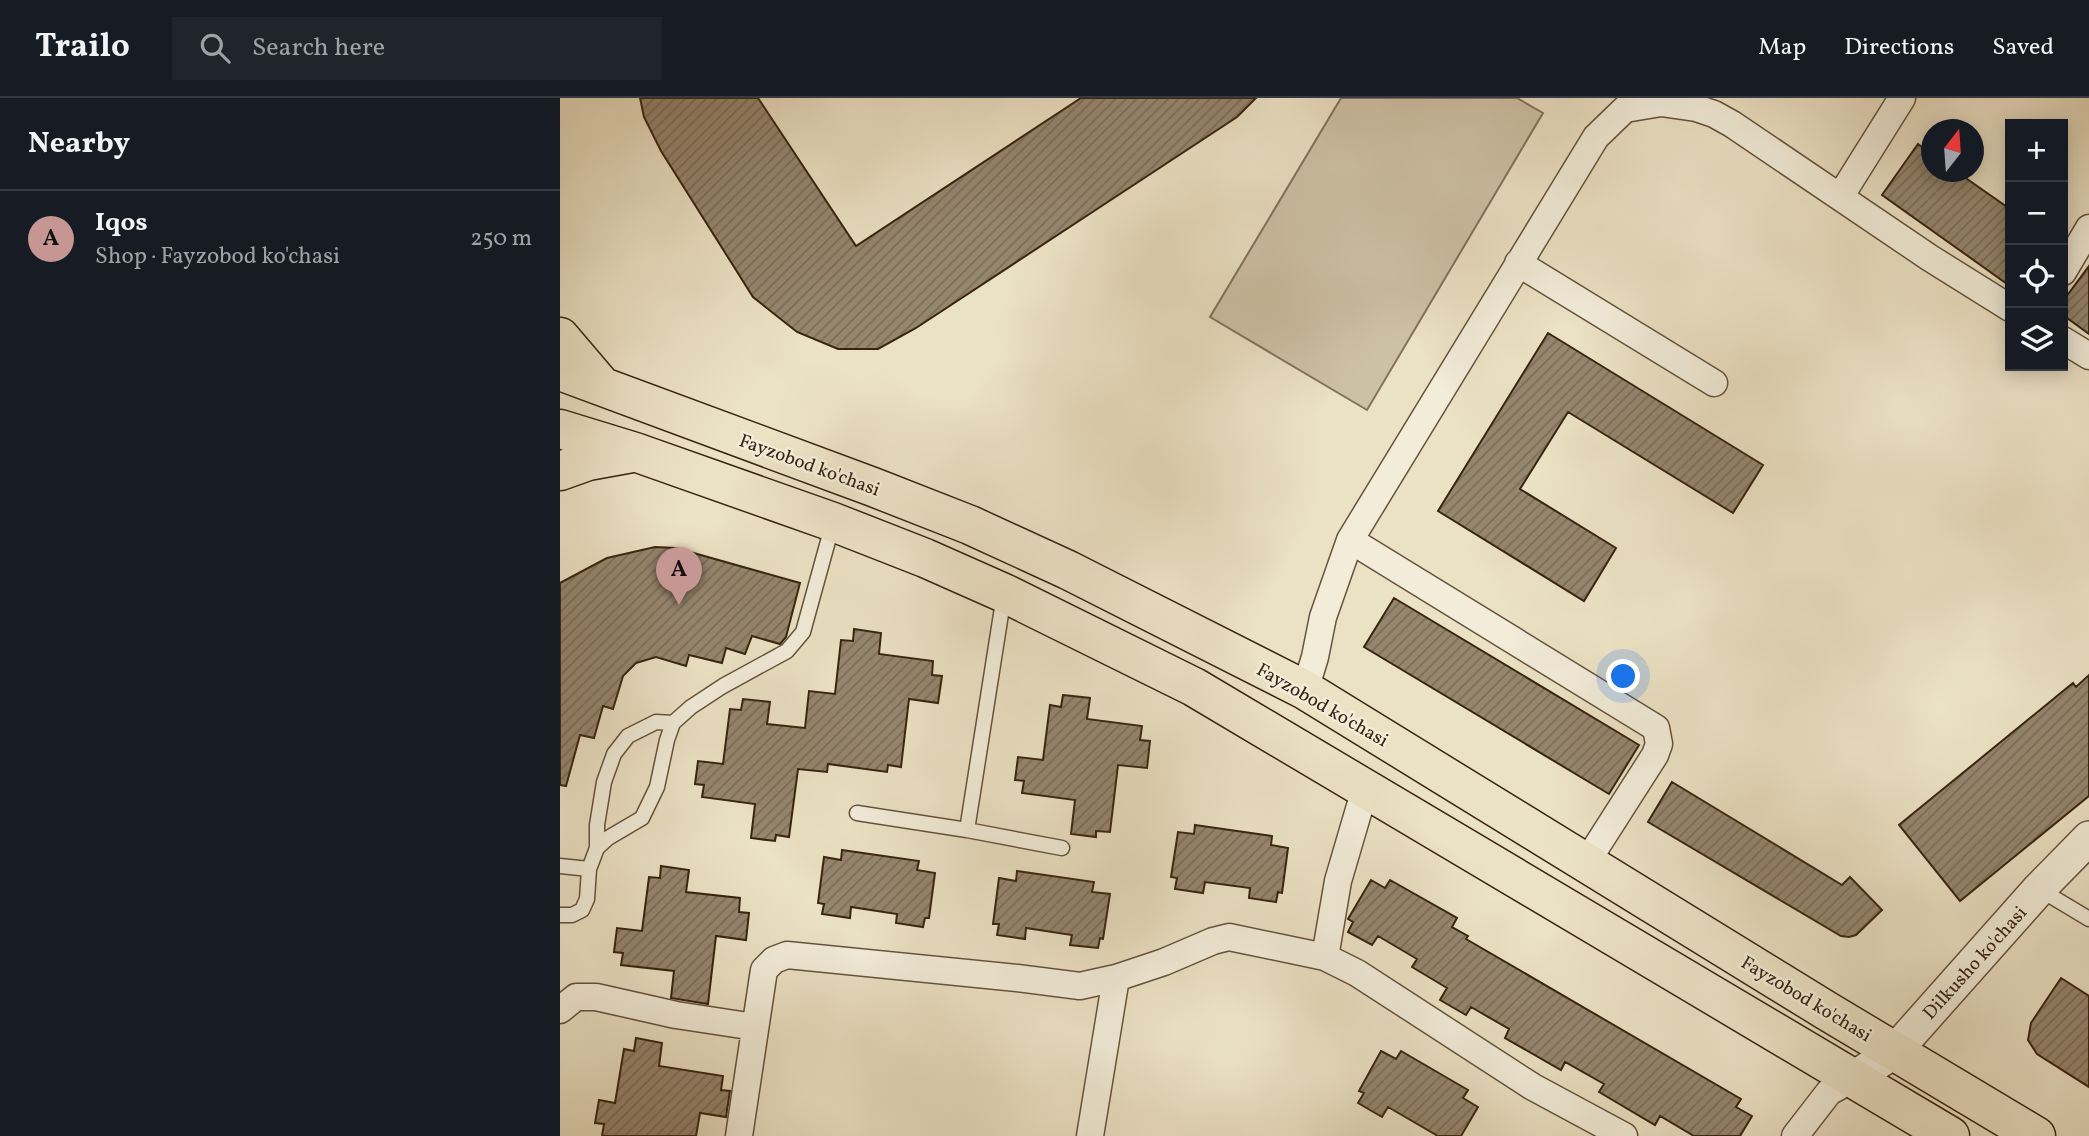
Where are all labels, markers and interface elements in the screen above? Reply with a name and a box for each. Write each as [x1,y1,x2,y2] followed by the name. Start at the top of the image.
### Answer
[172,17,662,80] search box
[35,25,130,71] text: Trailo
[196,29,234,67] icon: search
[252,30,385,66] text: Search here
[1758,31,1806,65] text: Map
[1844,31,1954,65] text: Directions
[1992,31,2054,65] text: Saved
[1921,119,1984,182] north arrow
[2005,119,2068,371] map controls
[2005,119,2068,182] button: +
[28,123,130,165] text: Nearby
[2005,182,2068,245] button: −
[95,205,147,241] text: Iqos
[43,223,59,255] text: A
[470,223,532,255] text: 250 m
[95,241,340,273] text: Shop · Fayzobod ko'chasi
[2005,245,2068,308] button: locate
[2005,308,2068,371] button: layers
[735,428,884,504] street label: Fayzobod ko'chasi
[656,547,702,605] pin: A
[1251,657,1393,754] street label: Fayzobod ko'chasi
[1606,659,1640,693] your location
[1917,901,2034,1026] street label: Dilkusho ko'chasi
[1736,950,1876,1049] street label: Fayzobod ko'chasi

